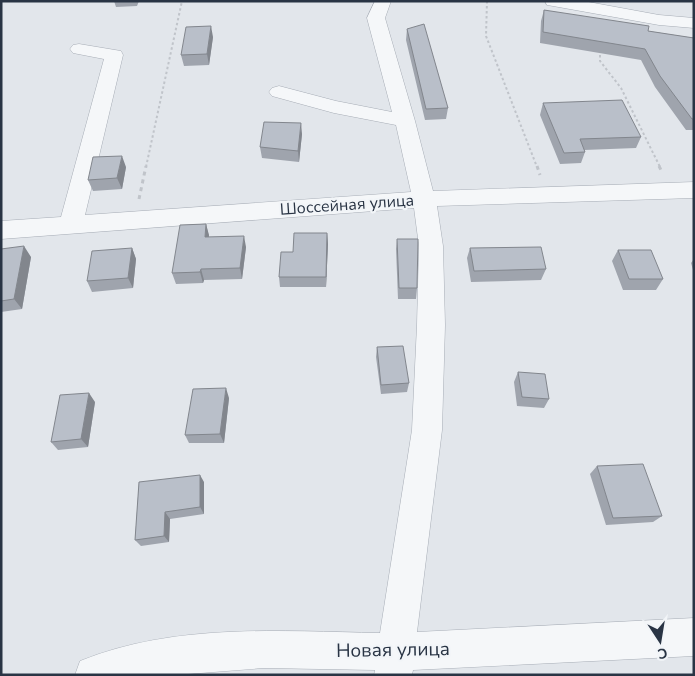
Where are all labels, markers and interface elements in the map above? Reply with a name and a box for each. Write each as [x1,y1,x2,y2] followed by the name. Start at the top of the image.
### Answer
[279,189,415,221] street label: Шоссейная улица
[635,616,685,666] north arrow
[336,636,450,664] street label: Новая улица
[655,643,669,664] text: С

